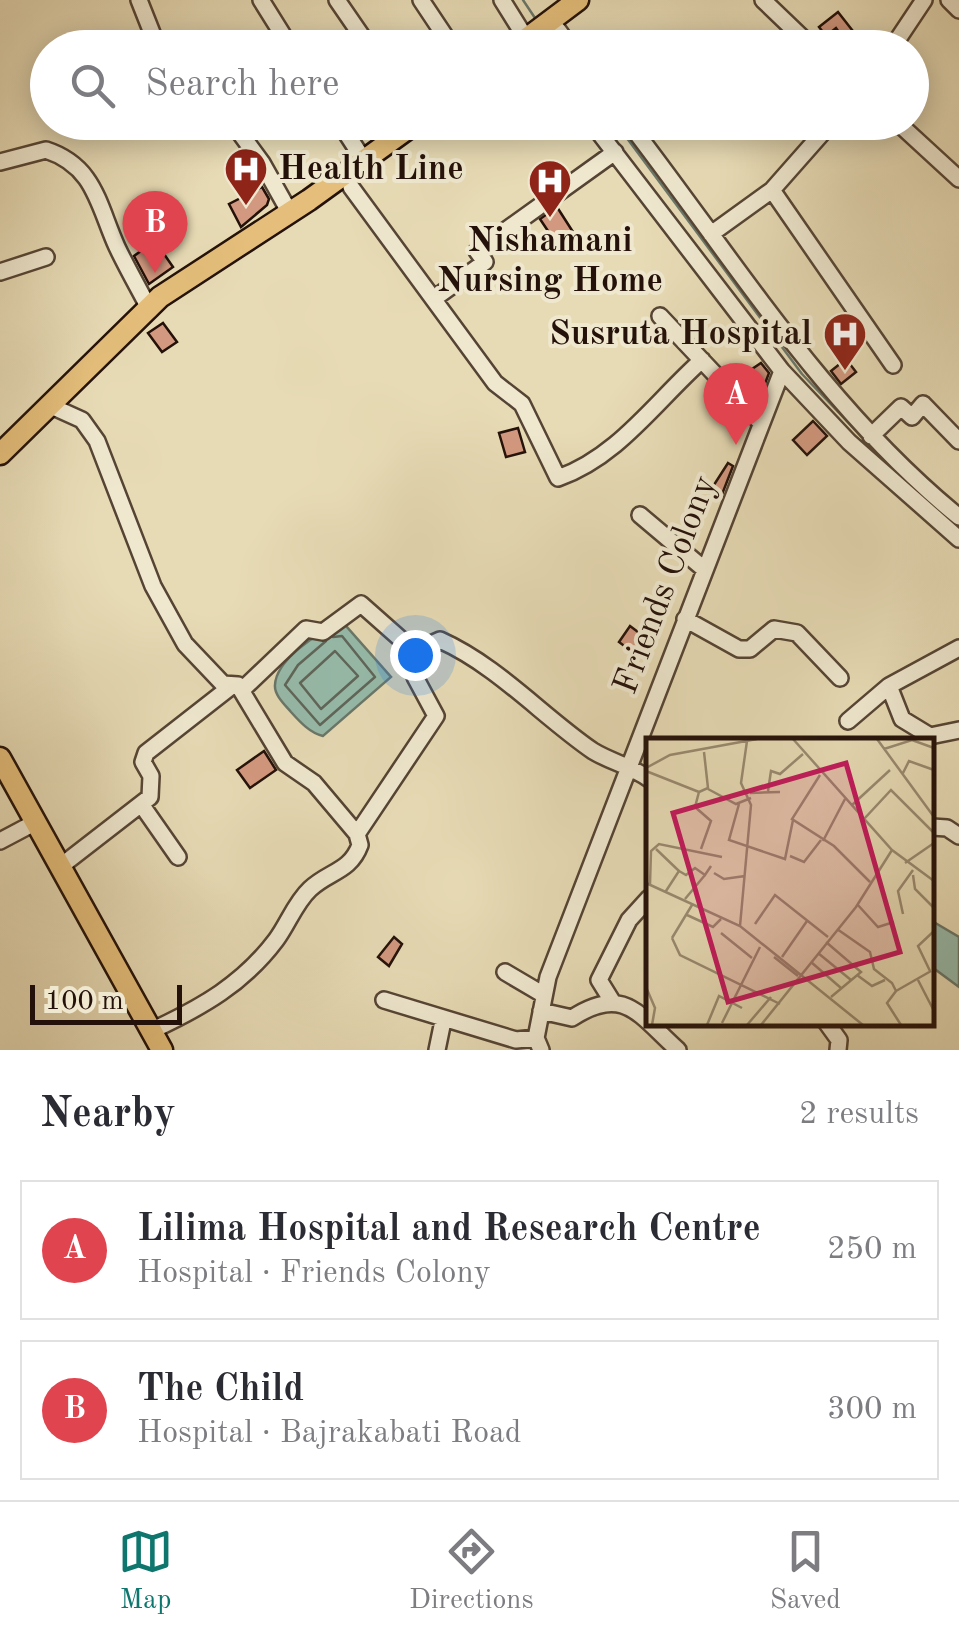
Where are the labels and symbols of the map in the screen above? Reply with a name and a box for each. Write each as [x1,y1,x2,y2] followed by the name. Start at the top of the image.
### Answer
[223,146,269,207] hospital icon: Health Line
[278,152,464,187] place label: Health Line
[527,158,573,219] hospital icon: Nishamani Nursing Home
[122,190,188,273] pin: B
[437,224,663,299] place label: Nishamani Nursing Home
[822,311,868,372] hospital icon: Susruta Hospital
[549,317,812,352] place label: Susruta Hospital
[704,362,768,445] pin: A
[608,471,724,699] street label: Friends Colony
[390,630,441,681] your location
[646,738,934,1025] inset map
[30,980,182,1024] scale bar

